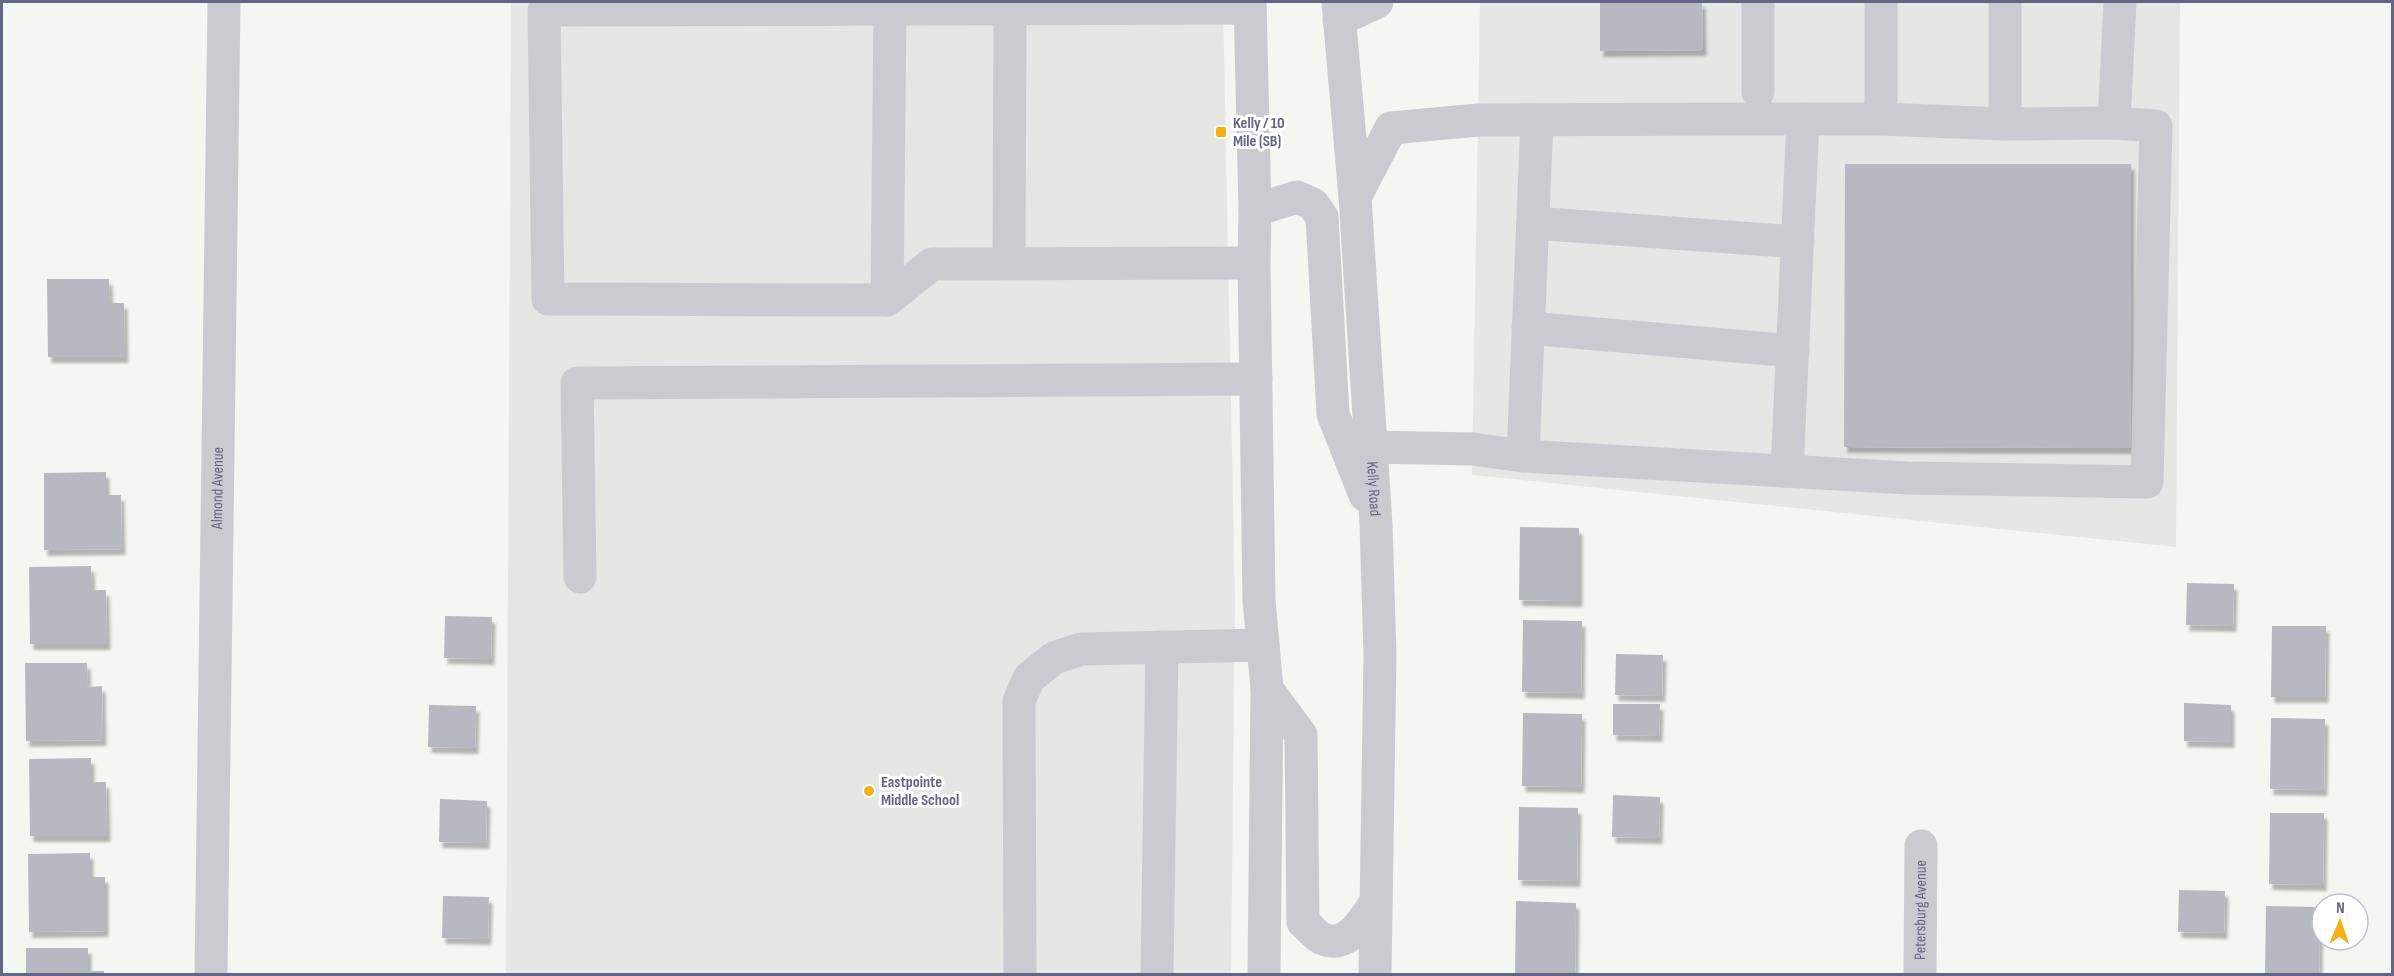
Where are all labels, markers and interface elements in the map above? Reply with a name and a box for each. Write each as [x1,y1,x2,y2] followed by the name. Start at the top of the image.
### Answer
[1233,114,1285,151] place label: Kelly / 10 Mile (SB)
[1214,125,1228,139] marker: Kelly / 10 Mile (SB)
[207,447,228,530] street label: Almond Avenue
[1362,461,1385,517] street label: Kelly Road
[881,773,959,810] place label: Eastpointe Middle School
[862,784,876,798] marker: Eastpointe Middle School
[1911,860,1930,960] street label: Petersburg Avenue
[2310,892,2370,952] north arrow
[2336,899,2345,918] text: N

